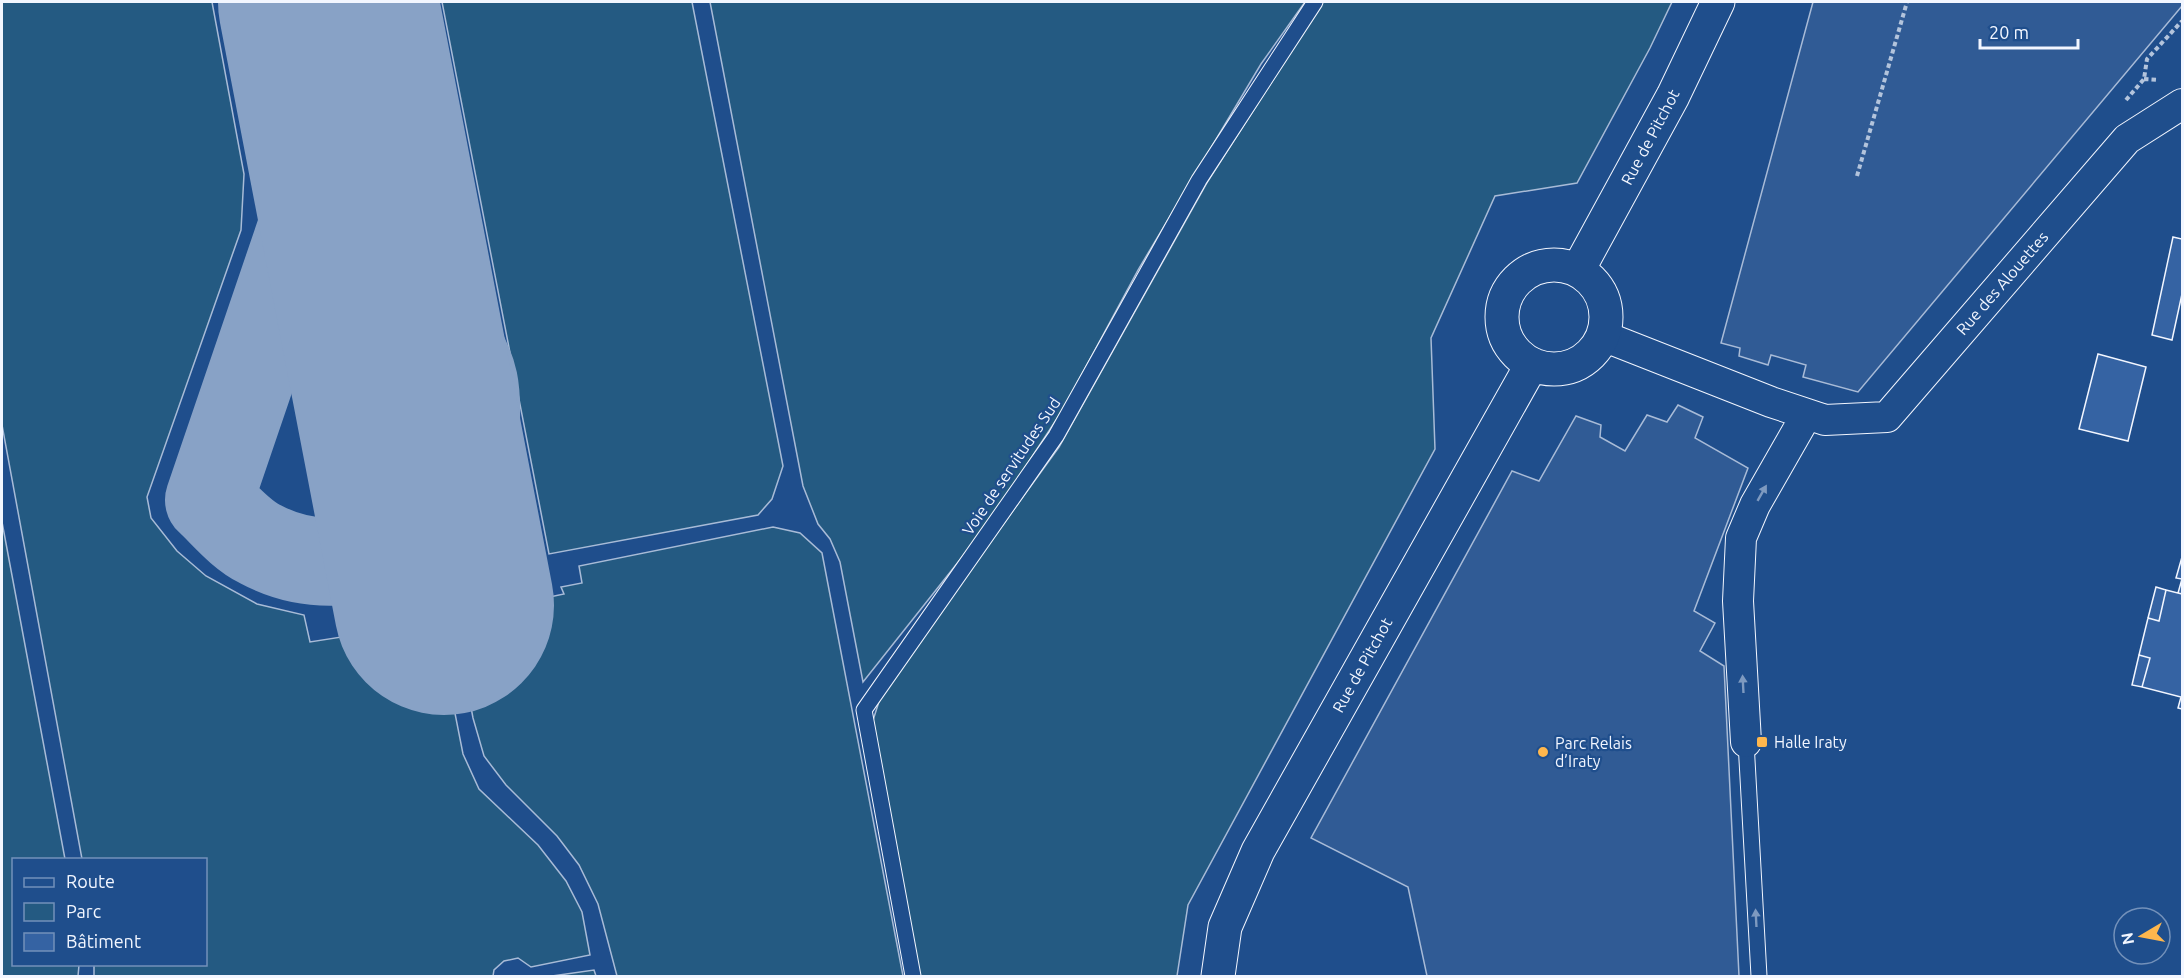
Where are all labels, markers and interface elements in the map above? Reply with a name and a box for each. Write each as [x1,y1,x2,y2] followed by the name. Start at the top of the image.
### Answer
[1980,12,2078,50] scale bar
[1989,22,2029,42] text: 20 m
[1617,86,1683,188] street label: Rue de Pitchot
[1952,228,2052,338] street label: Rue des Alouettes
[958,394,1064,538] street label: Voie de servitudes Sud
[1757,484,1767,501] one-way arrow
[1329,614,1396,715] street label: Rue de Pitchot
[1738,674,1747,693] one-way arrow
[1774,733,1847,751] place label: Halle Iraty
[1555,734,1632,770] place label: Parc Relais d’Iraty
[1755,735,1769,749] marker: Halle Iraty
[1536,745,1550,759] marker: Parc Relais d’Iraty
[12,858,207,966] legend
[66,871,115,891] text: Route
[66,901,101,921] text: Parc
[2112,906,2172,966] north arrow
[1751,909,1761,928] one-way arrow
[66,931,141,951] text: Bâtiment
[2117,931,2137,946] text: N

